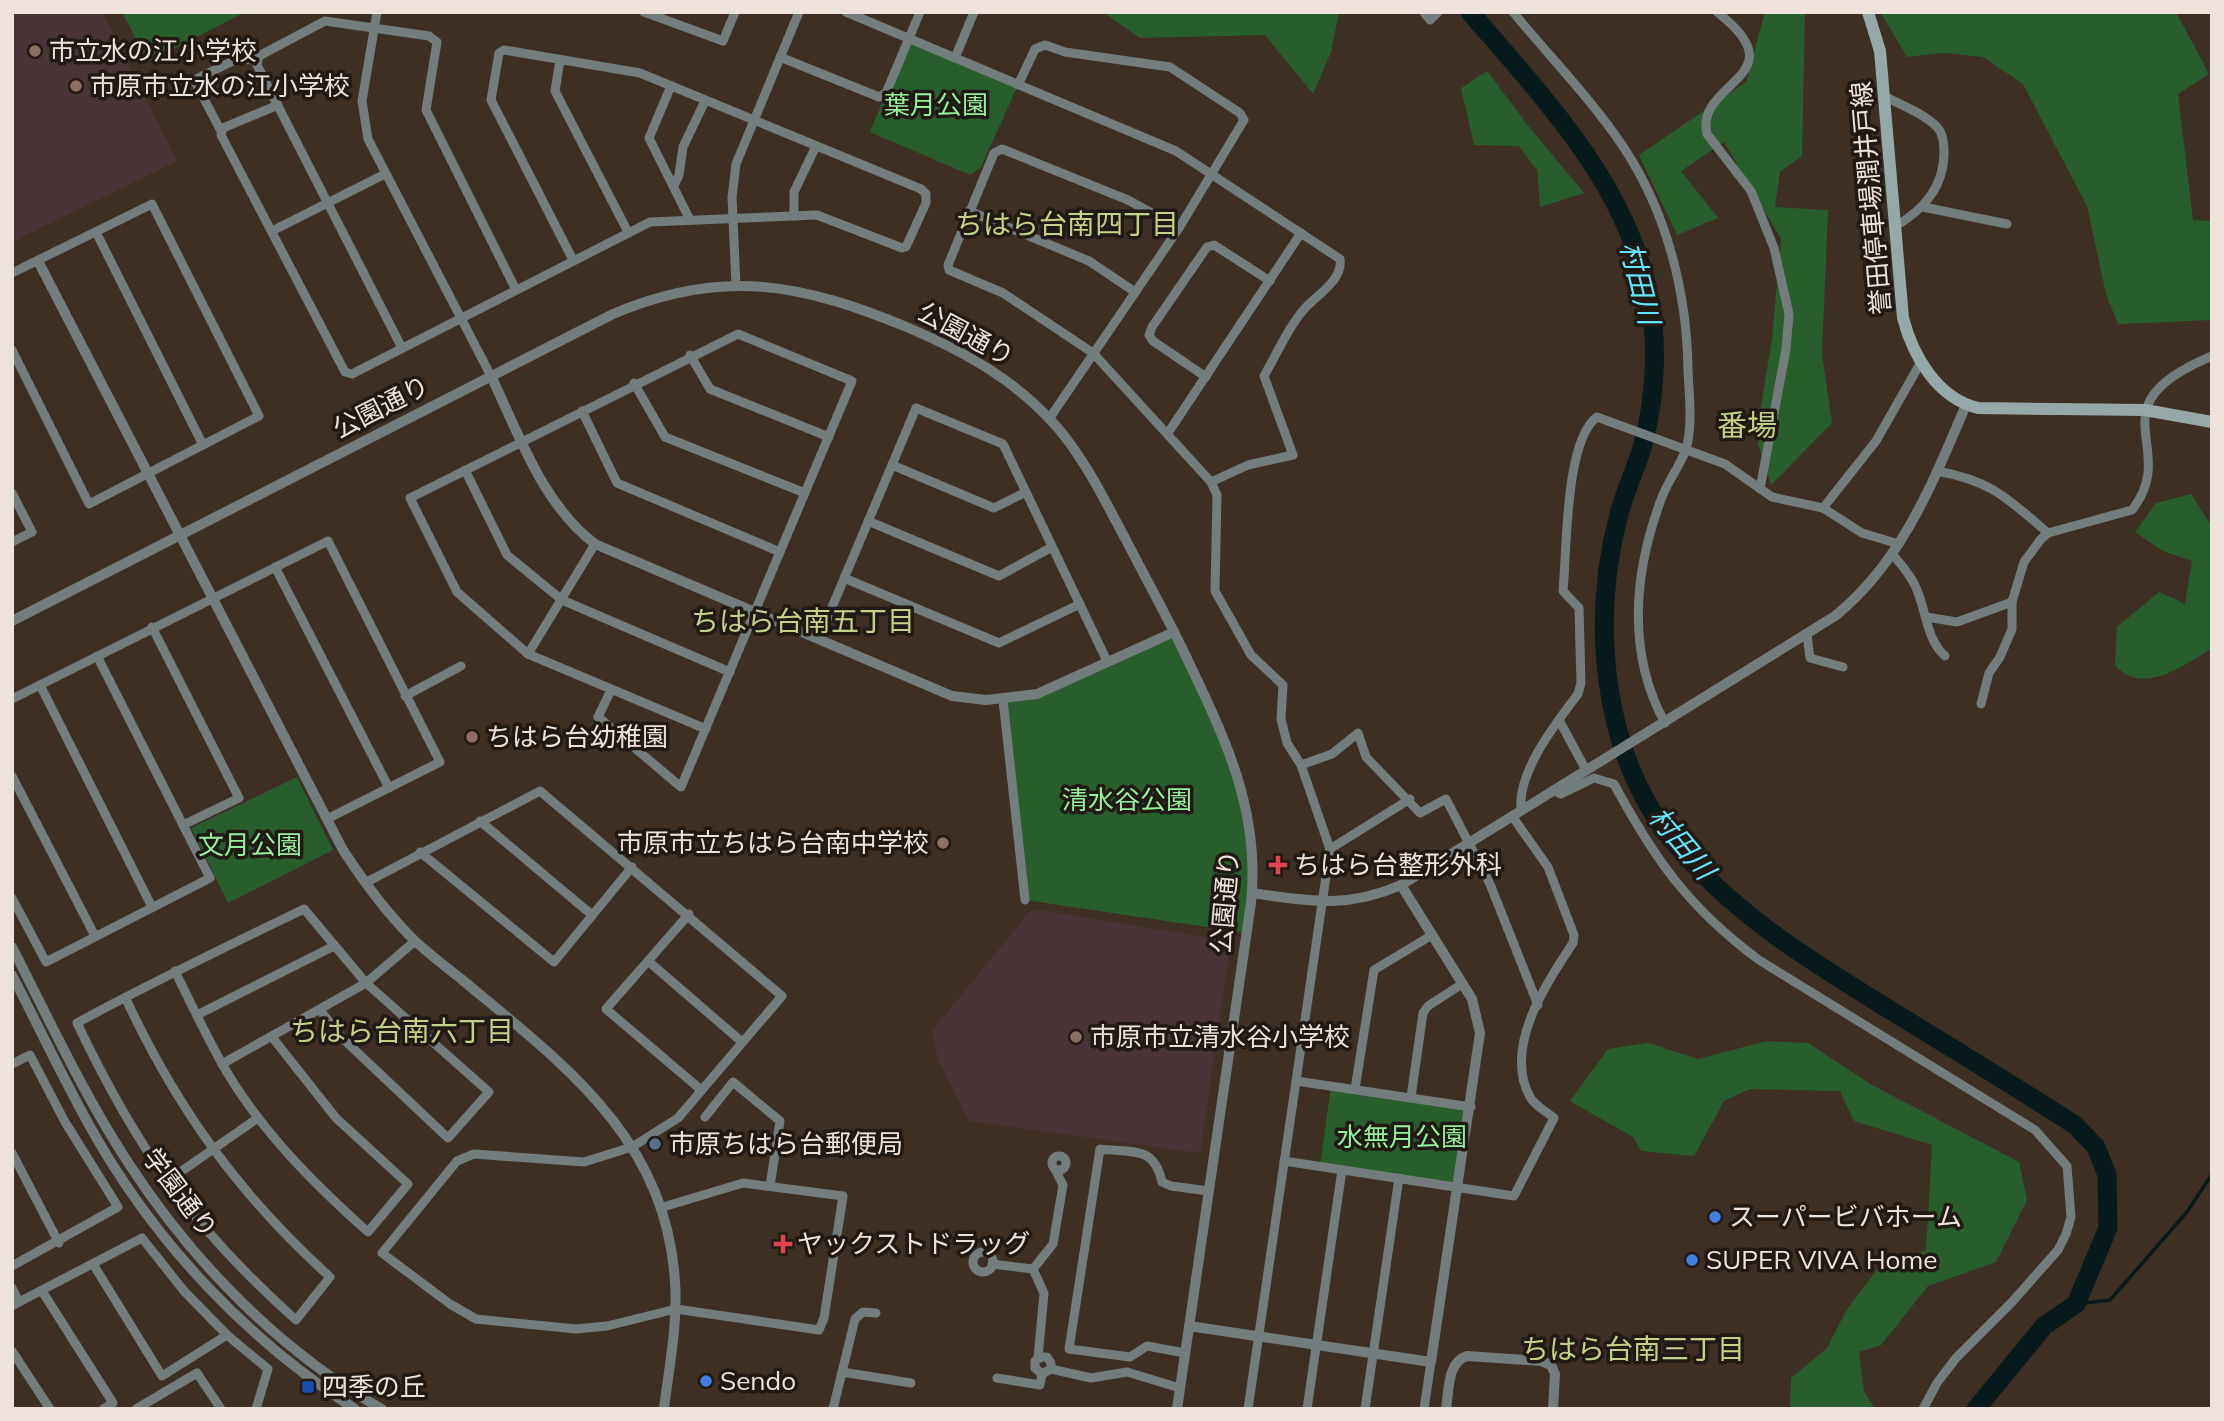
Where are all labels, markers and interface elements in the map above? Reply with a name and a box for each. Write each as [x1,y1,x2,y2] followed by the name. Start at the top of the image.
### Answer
[49,34,257,67] place label: 市立水の江小学校
[27,43,43,59] marker: 市立水の江小学校
[90,69,350,102] place label: 市原市立水の江小学校
[68,78,84,94] marker: 市原市立水の江小学校
[1844,80,1897,316] street label: 誉田停車場潤井戸線
[884,88,988,121] park label: 葉月公園
[955,206,1179,241] district label: ちはら台南四丁目
[1613,238,1668,331] water label: 村田川
[913,295,1020,373] street label: 公園通り
[327,368,435,445] street label: 公園通り
[1717,406,1777,444] district label: 番場
[691,603,915,638] district label: ちはら台南五丁目
[486,720,668,753] place label: ちはら台幼稚園
[464,729,480,745] marker: ちはら台幼稚園
[1062,783,1192,816] park label: 清水谷公園
[1642,799,1725,888] water label: 村田川
[617,826,929,859] place label: 市原市立ちはら台南中学校
[198,828,302,861] park label: 文月公園
[935,835,951,851] marker: 市原市立ちはら台南中学校
[1294,848,1502,881] place label: ちはら台整形外科
[1204,849,1245,955] street label: 公園通り
[1268,855,1288,875] marker: ちはら台整形外科
[290,1013,514,1048] district label: ちはら台南六丁目
[1090,1020,1350,1053] place label: 市原市立清水谷小学校
[1068,1029,1084,1045] marker: 市原市立清水谷小学校
[1337,1120,1467,1153] park label: 水無月公園
[669,1127,903,1160] place label: 市原ちはら台郵便局
[647,1136,663,1152] marker: 市原ちはら台郵便局
[136,1141,225,1244] street label: 学園通り
[1729,1200,1962,1233] place label: スーパービバホーム
[1707,1209,1723,1225] marker: スーパービバホーム
[797,1227,1030,1260] place label: ヤックストドラッグ
[775,1236,791,1252] marker: ヤックストドラッグ
[1706,1243,1937,1276] place label: SUPER VIVA Home
[1684,1252,1700,1268] marker: SUPER VIVA Home
[1521,1331,1745,1366] district label: ちはら台南三丁目
[720,1364,796,1397] place label: Sendo
[322,1370,426,1403] place label: 四季の丘
[698,1373,714,1389] marker: Sendo
[300,1379,316,1395] marker: 四季の丘

